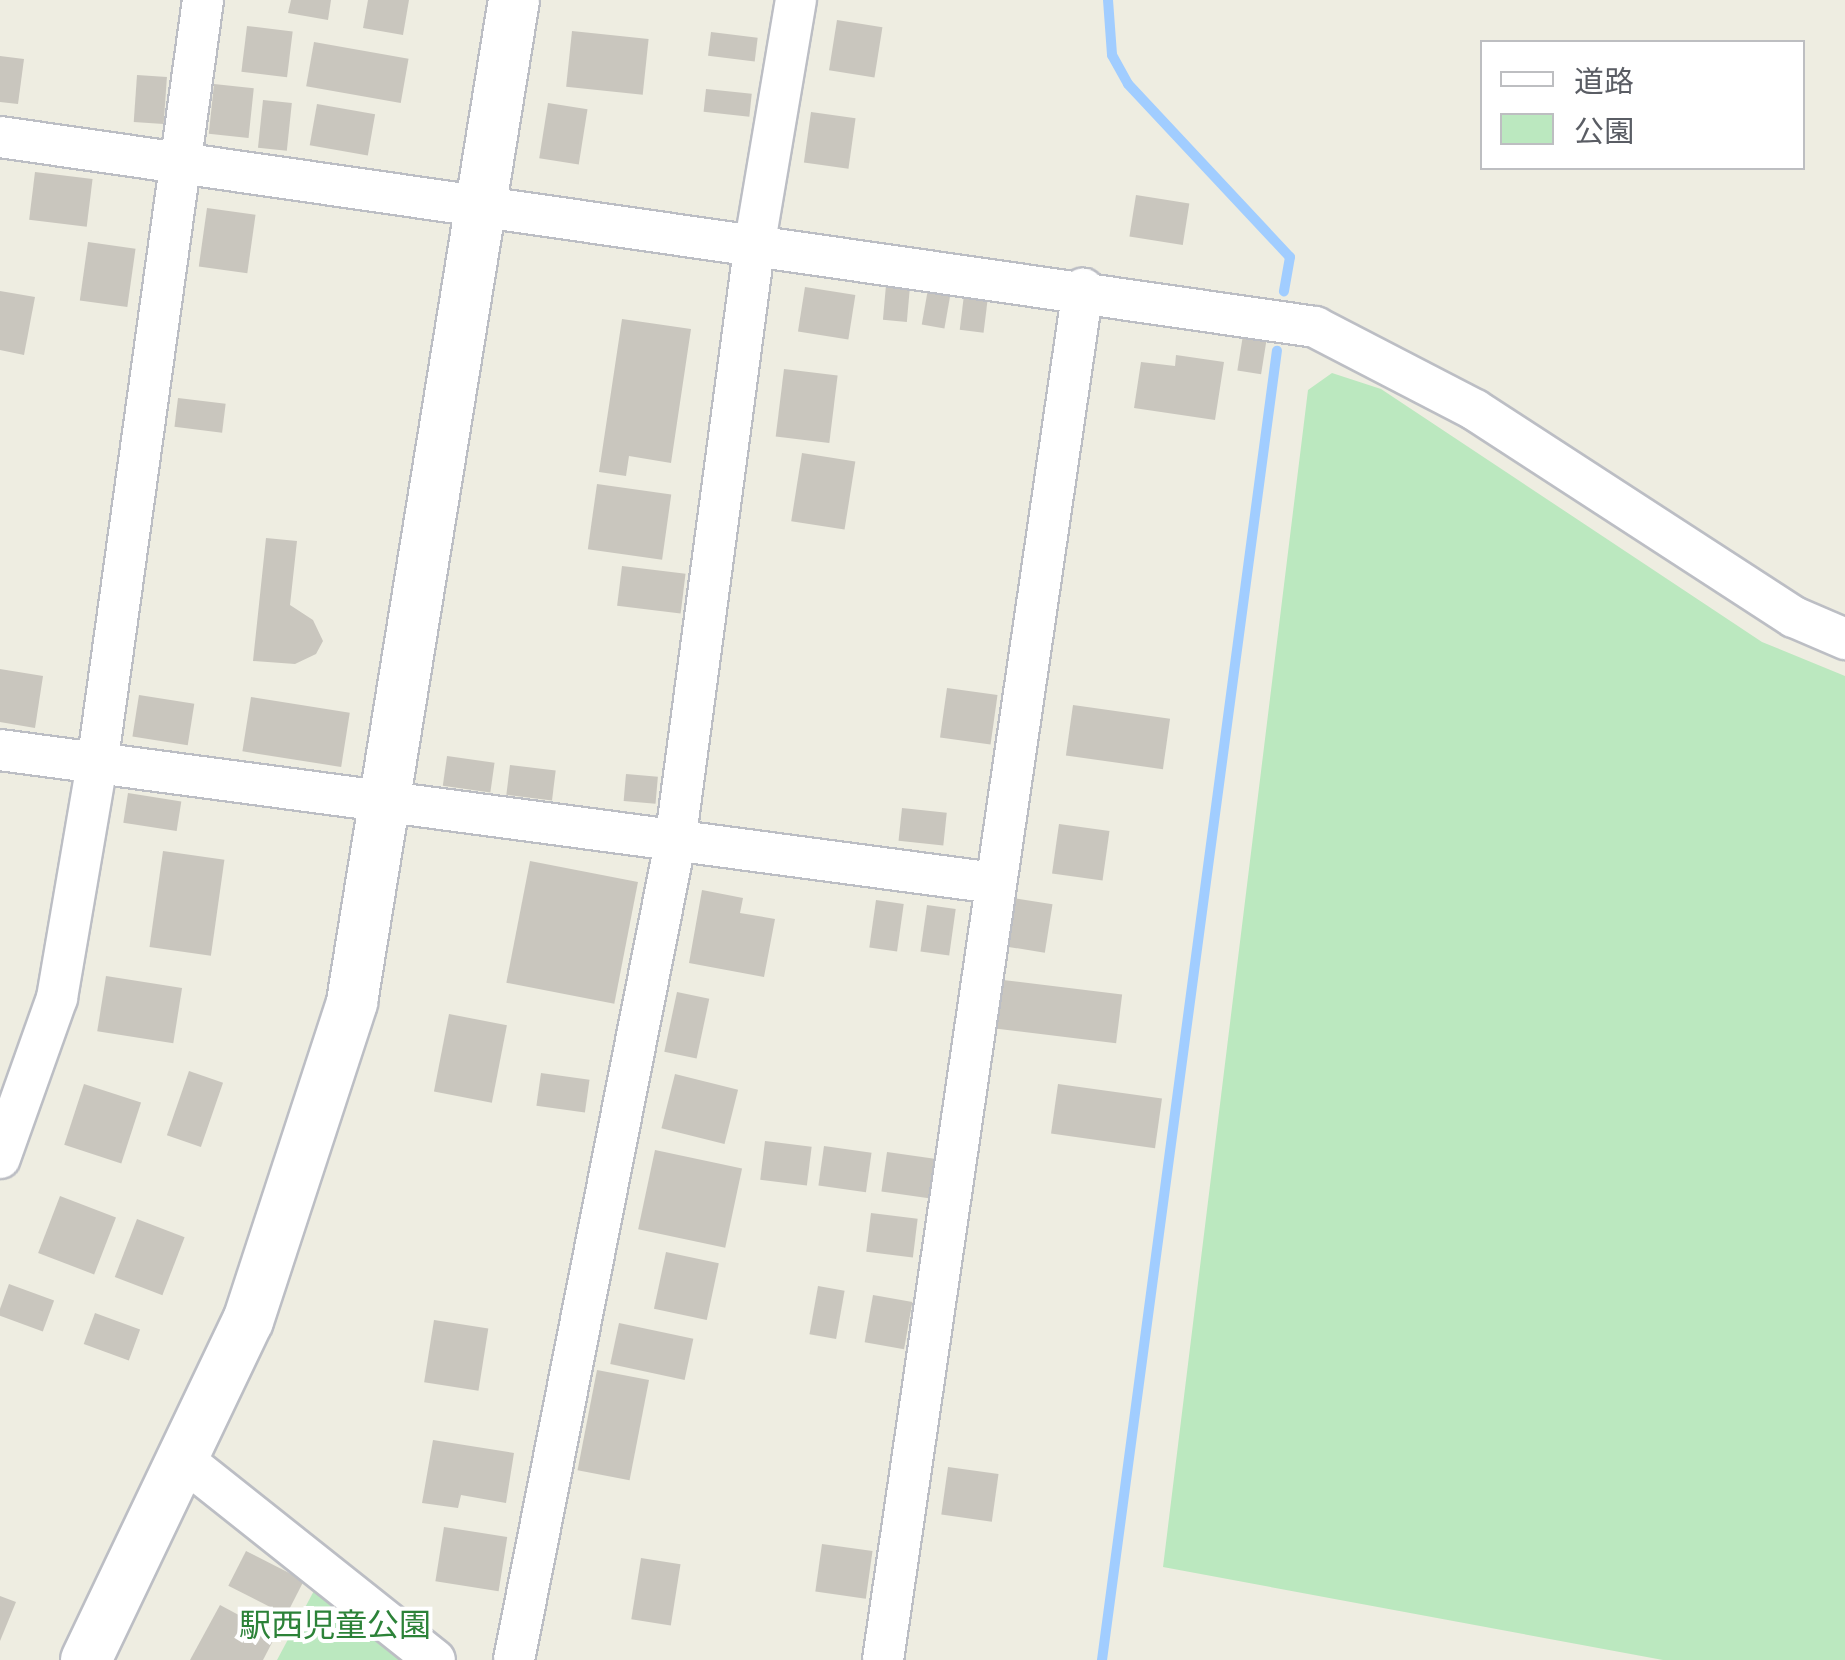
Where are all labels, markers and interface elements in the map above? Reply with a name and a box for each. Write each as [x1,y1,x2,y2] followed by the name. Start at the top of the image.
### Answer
[1480,40,1805,170] legend
[1574,60,1634,101] text: 道路
[1574,110,1634,151] text: 公園
[239,1605,431,1643] park label: 駅西児童公園

